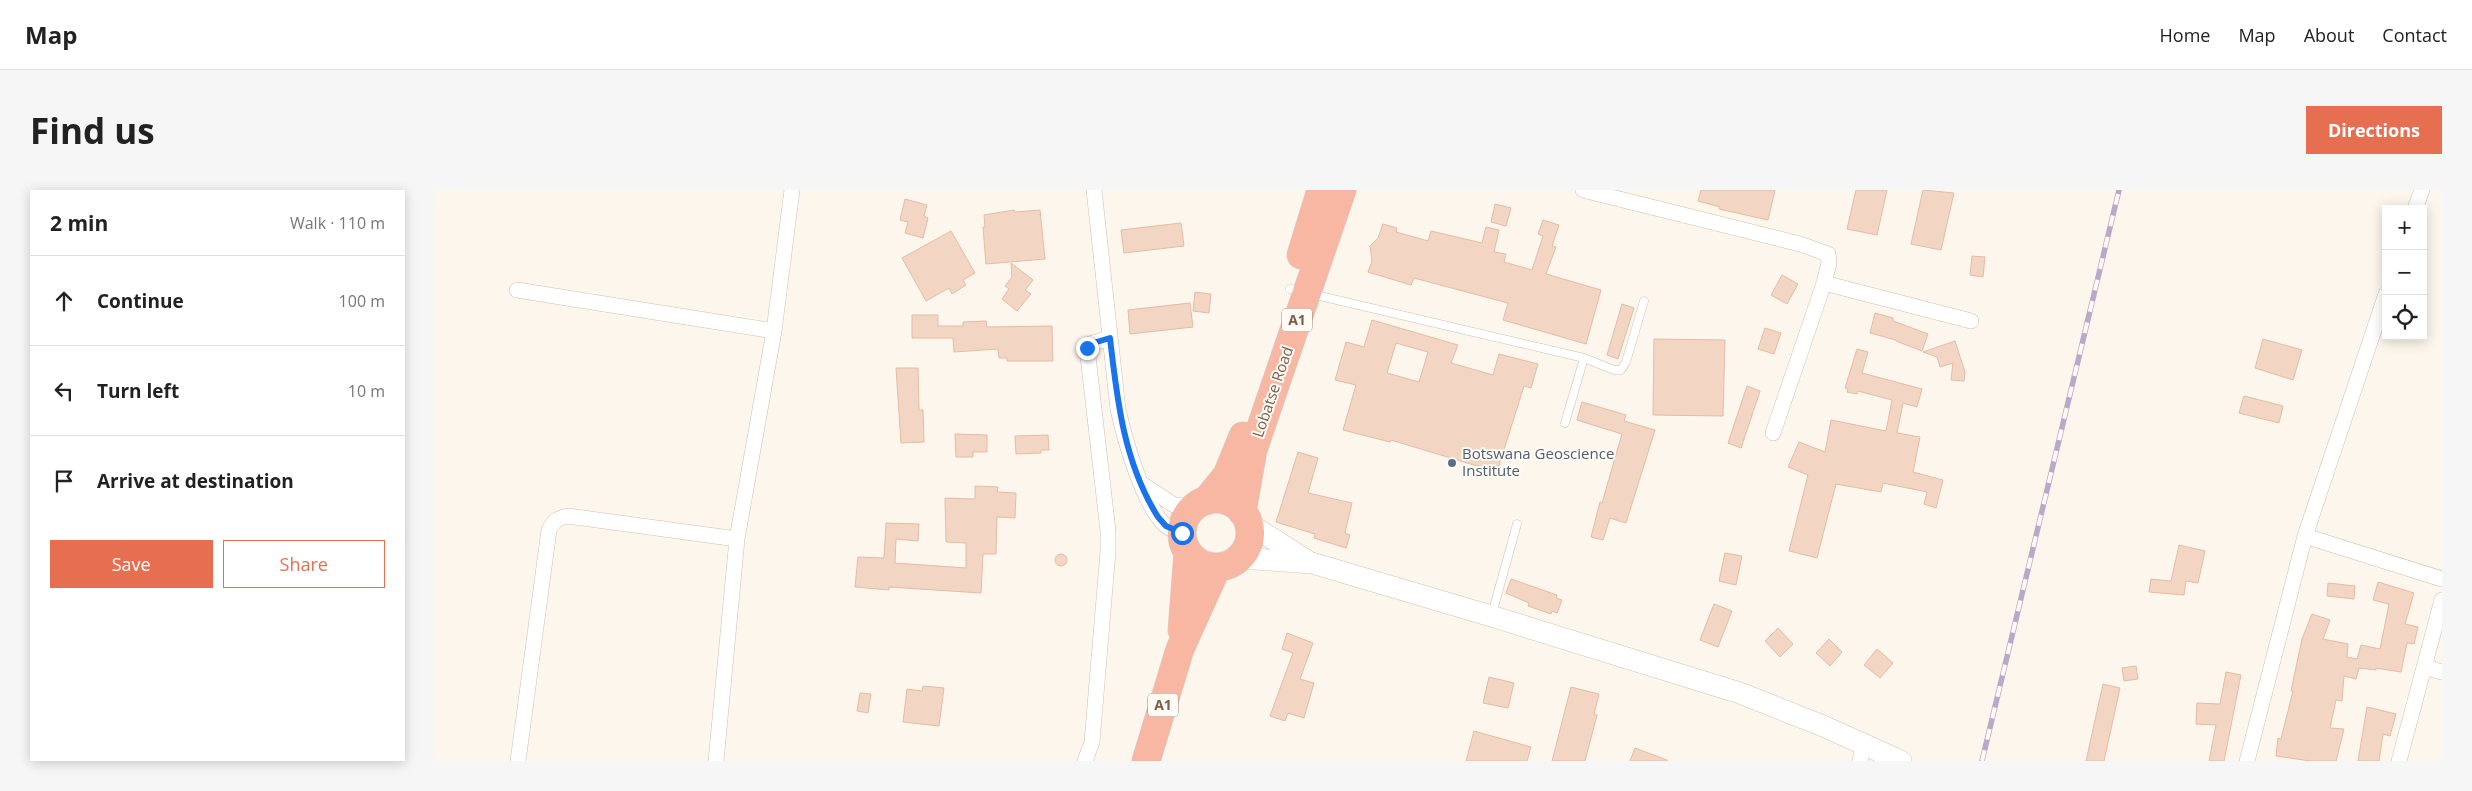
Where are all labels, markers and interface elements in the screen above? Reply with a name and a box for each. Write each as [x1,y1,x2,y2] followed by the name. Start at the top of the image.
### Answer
[25,18,77,51] text: Map
[2160,23,2210,47] text: Home
[2238,23,2276,47] text: Map
[2304,23,2354,47] text: About
[2382,23,2447,47] text: Contact
[2306,106,2442,154] button: Directions
[30,107,155,154] text: Find us
[2382,205,2427,340] map controls
[2382,205,2427,250] button: +
[50,209,108,237] text: 2 min
[290,212,385,234] text: Walk · 110 m
[2382,250,2427,295] button: −
[50,287,78,315] icon: ahead
[97,288,184,314] text: Continue
[339,290,385,312] text: 100 m
[2382,295,2427,340] button: locate
[1282,308,1312,332] road number: A1
[1076,337,1099,360] route end
[1247,344,1297,440] street label: Lobatse Road
[50,377,78,405] icon: left
[97,378,179,404] text: Turn left
[348,380,385,402] text: 10 m
[1462,443,1614,480] place label: Botswana Geoscience Institute
[1446,457,1458,469] marker: Botswana Geoscience Institute
[50,467,78,495] icon: arrive
[97,468,294,494] text: Arrive at destination
[1171,522,1194,545] route start
[50,540,213,588] button: Save
[223,540,385,588] button: Share
[1148,694,1178,716] road number: A1

